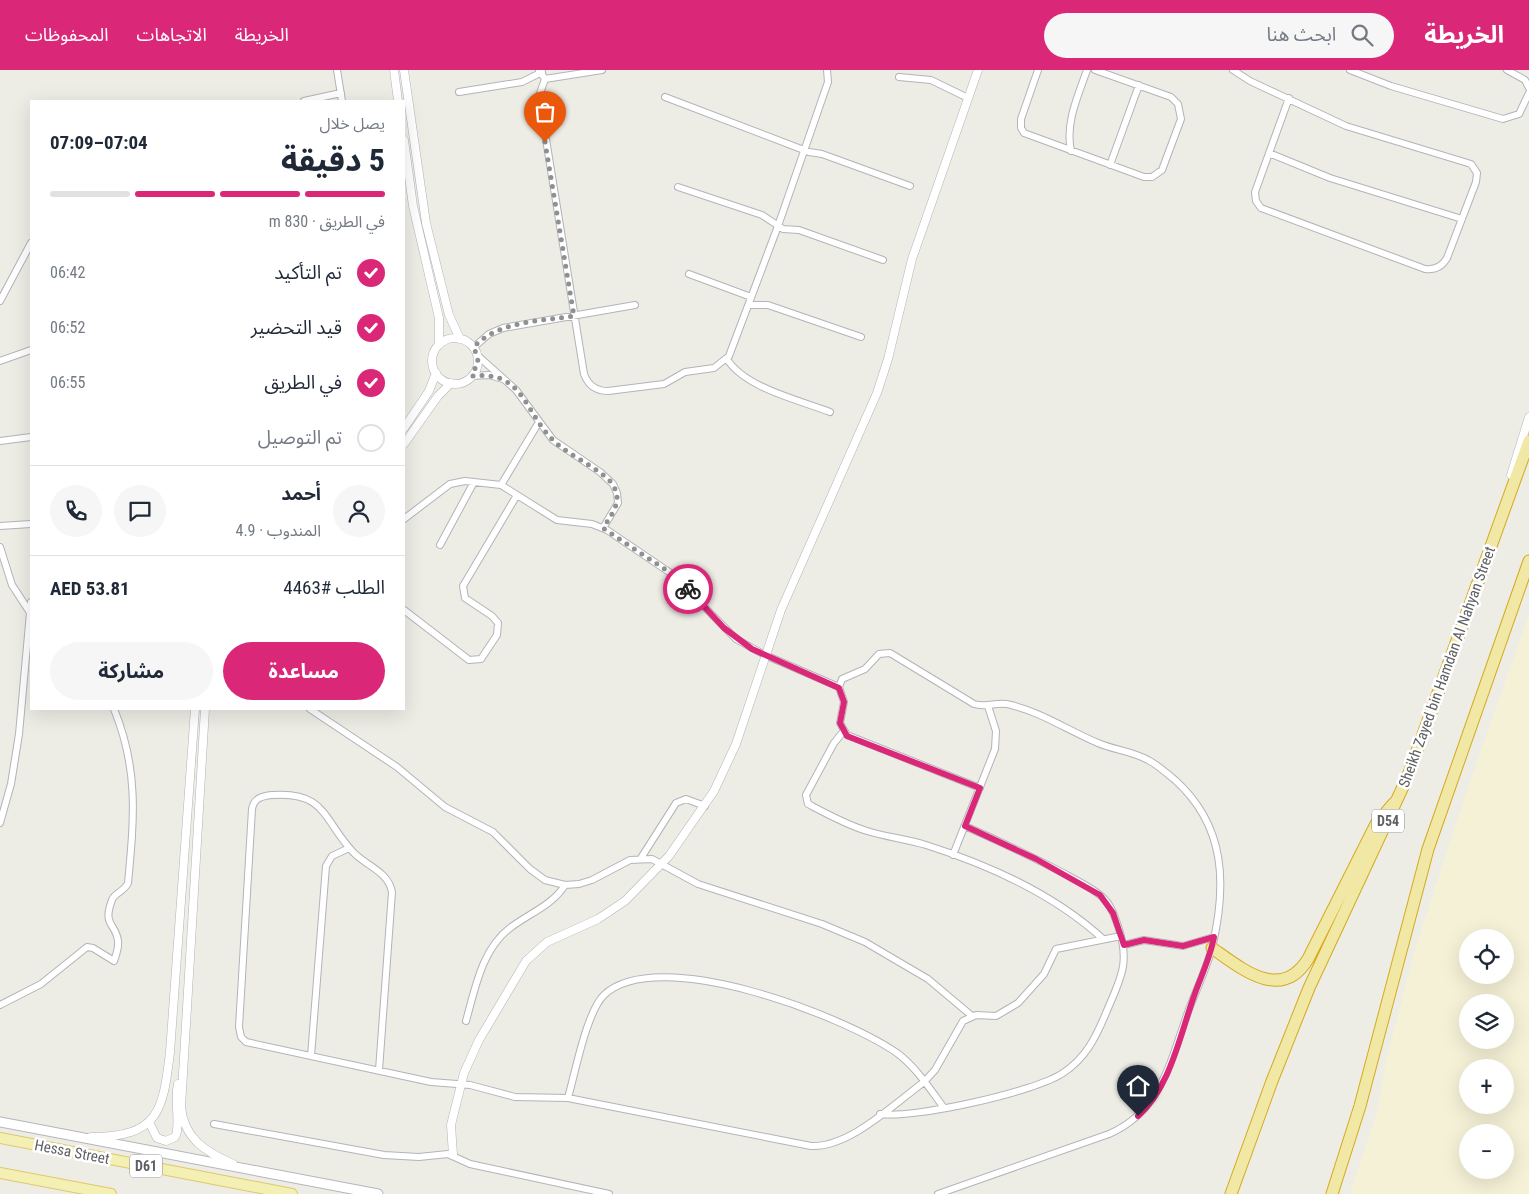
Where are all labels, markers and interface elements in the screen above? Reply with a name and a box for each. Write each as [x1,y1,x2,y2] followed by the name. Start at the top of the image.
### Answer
[1044,13,1394,58] search box
[1348,21,1376,49] icon: search
[1424,21,1504,49] text: الخريطة
[1266,23,1336,46] text: ابحث هنا
[25,24,109,45] text: المحفوظات
[137,24,207,45] text: الاتجاهات
[235,24,289,45] text: الخريطة
[524,91,566,142] pin
[531,98,559,126] icon: bag
[320,114,385,133] text: يصل خلال
[50,131,148,154] text: 07:04–07:09
[281,141,385,179] text: 5 دقيقة
[269,212,385,231] text: في الطريق · 830 m
[357,259,385,287] icon: check
[274,261,342,284] text: تم التأكيد
[50,263,85,282] text: 06:42
[357,314,385,342] icon: check
[251,316,342,339] text: قيد التحضير
[50,318,85,337] text: 06:52
[357,369,385,397] icon: check
[264,371,342,394] text: في الطريق
[50,373,85,392] text: 06:55
[258,426,342,449] text: تم التوصيل
[281,482,321,505] text: أحمد
[50,485,102,537] button: phone
[114,485,166,537] button: chat
[333,485,385,537] button: person
[235,521,321,540] text: المندوب · 4.9
[1395,544,1499,790] street label: Sheikh Zayed bin Hamdan Al Nahyan Street
[663,564,713,614] courier
[674,575,702,603] icon: bike
[283,576,385,599] text: الطلب #4463
[50,577,130,600] text: AED 53.81
[50,642,213,700] button: مشاركة
[223,642,385,700] button: مساعدة
[1372,809,1404,832] road number: D54
[1459,929,1514,1179] map controls
[1459,929,1514,984] button: locate
[1459,994,1514,1049] button: layers
[1459,1059,1514,1114] button: +
[1117,1065,1159,1116] pin
[1124,1072,1152,1100] icon: home
[1459,1124,1514,1179] button: −
[33,1136,111,1168] street label: Hessa Street
[130,1154,162,1178] road number: D61

